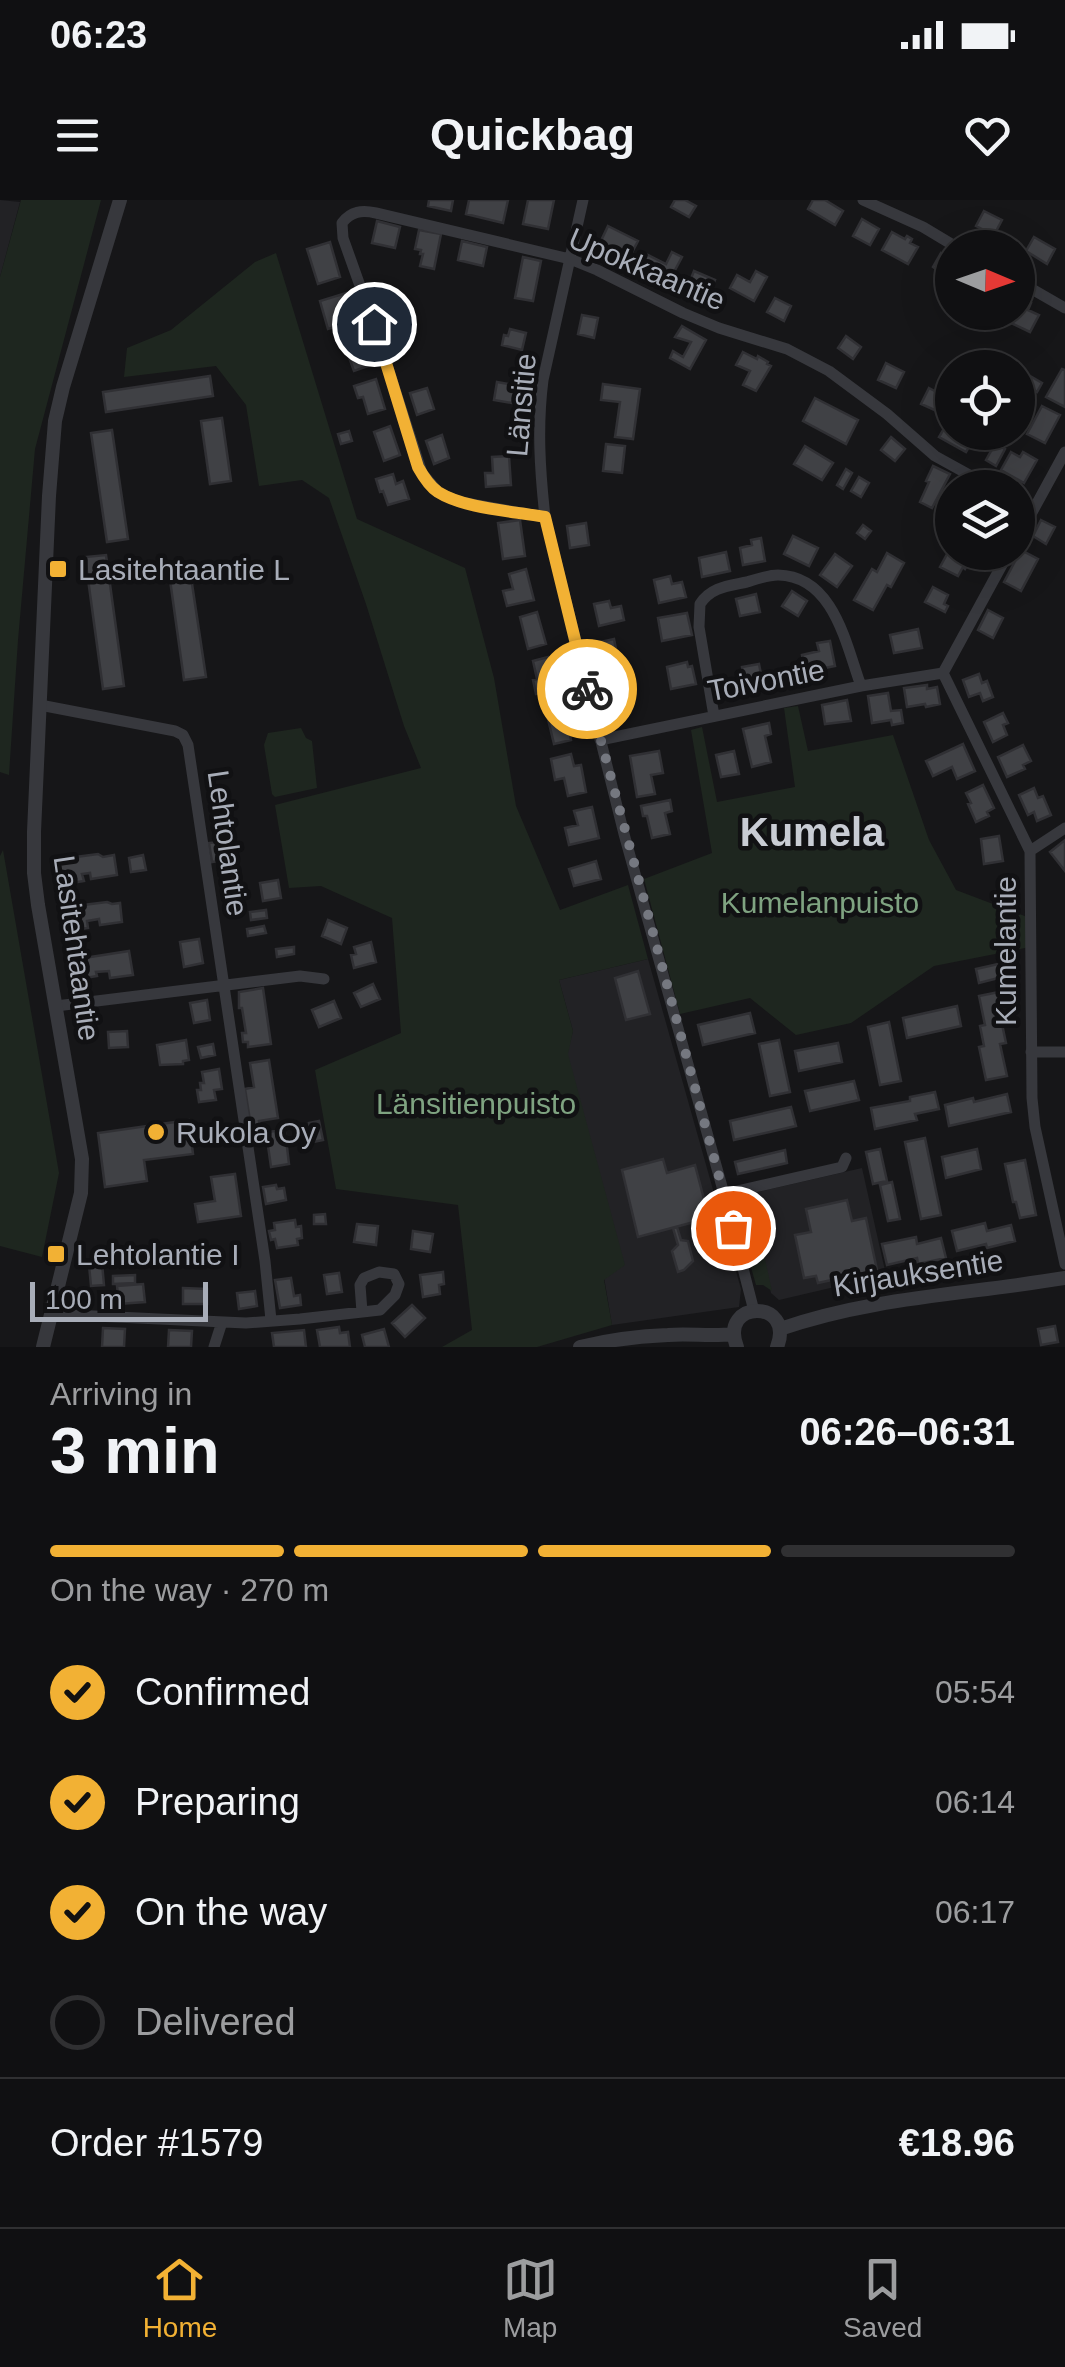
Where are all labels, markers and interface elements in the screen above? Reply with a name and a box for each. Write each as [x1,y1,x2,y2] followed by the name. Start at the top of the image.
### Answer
[50,14,147,56] text: 06:23
[50,108,105,163] icon: menu
[960,108,1015,163] icon: heart
[430,109,635,160] text: Quickbag
[564,221,730,317] street label: Upokkaantie
[935,230,1035,330] north arrow
[935,230,1035,570] map controls
[332,282,417,367] pin
[347,297,402,352] icon: home
[935,350,1035,450] button: locate
[500,352,542,458] street label: Länsitie
[935,470,1035,570] button: layers
[78,553,290,586] place label: Lasitehtaantie L
[47,558,69,580] marker: Lasitehtaantie L
[537,639,637,739] courier
[705,653,827,707] street label: Toivontie
[560,662,615,717] icon: bike
[201,768,255,918] street label: Lehtolantie
[740,810,885,854] district label: Kumela
[48,853,106,1043] street label: Lasitehtaantie
[989,876,1022,1026] street label: Kumelantie
[721,886,919,919] park label: Kumelanpuisto
[376,1087,576,1120] park label: Länsitienpuisto
[176,1116,316,1149] place label: Rukola Oy
[145,1121,167,1143] marker: Rukola Oy
[691,1186,776,1271] pin
[706,1201,761,1256] icon: bag
[76,1238,239,1271] place label: Lehtolantie I
[45,1243,67,1265] marker: Lehtolantie I
[831,1243,1005,1303] street label: Kirjauksentie
[30,1277,208,1322] scale bar
[45,1284,123,1315] text: 100 m
[50,1376,192,1412] text: Arriving in
[799,1411,1015,1453] text: 06:26–06:31
[50,1414,220,1487] text: 3 min
[50,1572,329,1608] text: On the way · 270 m
[50,1665,105,1720] icon: check
[135,1671,310,1713] text: Confirmed
[935,1674,1015,1710] text: 05:54
[50,1775,105,1830] icon: check
[135,1781,300,1823] text: Preparing
[935,1784,1015,1820] text: 06:14
[50,1885,105,1940] icon: check
[135,1891,327,1933] text: On the way
[935,1894,1015,1930] text: 06:17
[135,2001,296,2043] text: Delivered
[50,2122,263,2164] text: Order #1579
[899,2122,1015,2164] text: €18.96
[143,2252,217,2344] tab: Home
[503,2252,558,2344] tab: Map
[843,2252,922,2344] tab: Saved

